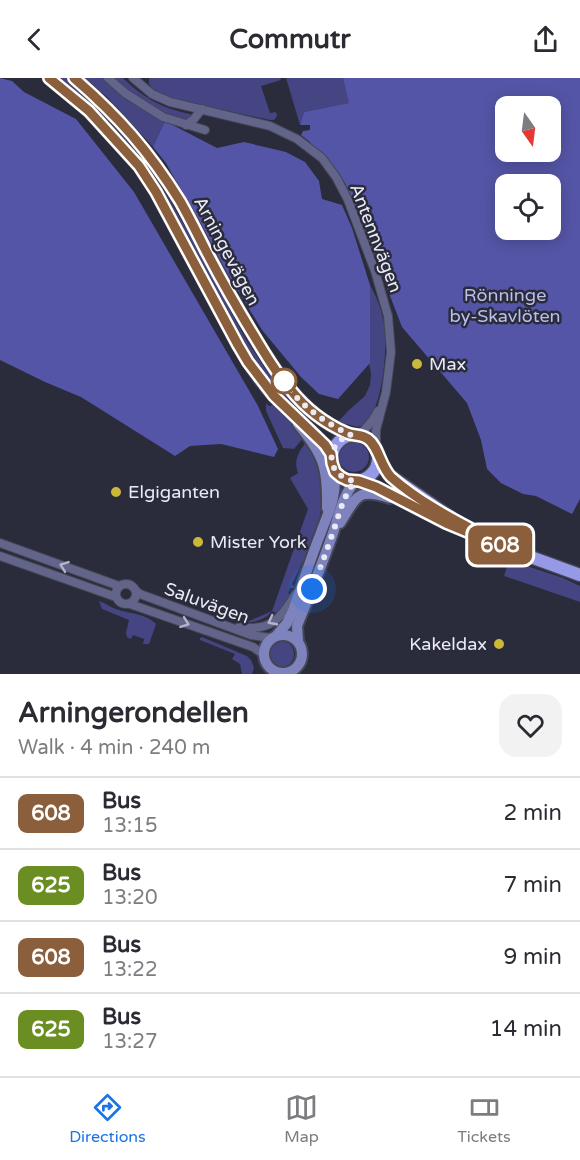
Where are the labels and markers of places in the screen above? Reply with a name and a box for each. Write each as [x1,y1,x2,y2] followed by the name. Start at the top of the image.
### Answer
[429,353,466,375] place label: Max
[410,357,424,371] marker: Max
[271,368,297,394] unlabelled marker
[128,481,220,503] place label: Elgiganten
[109,485,123,499] marker: Elgiganten
[210,531,307,553] place label: Mister York
[191,535,205,549] marker: Mister York
[409,633,487,655] place label: Kakeldax
[492,637,506,651] marker: Kakeldax

